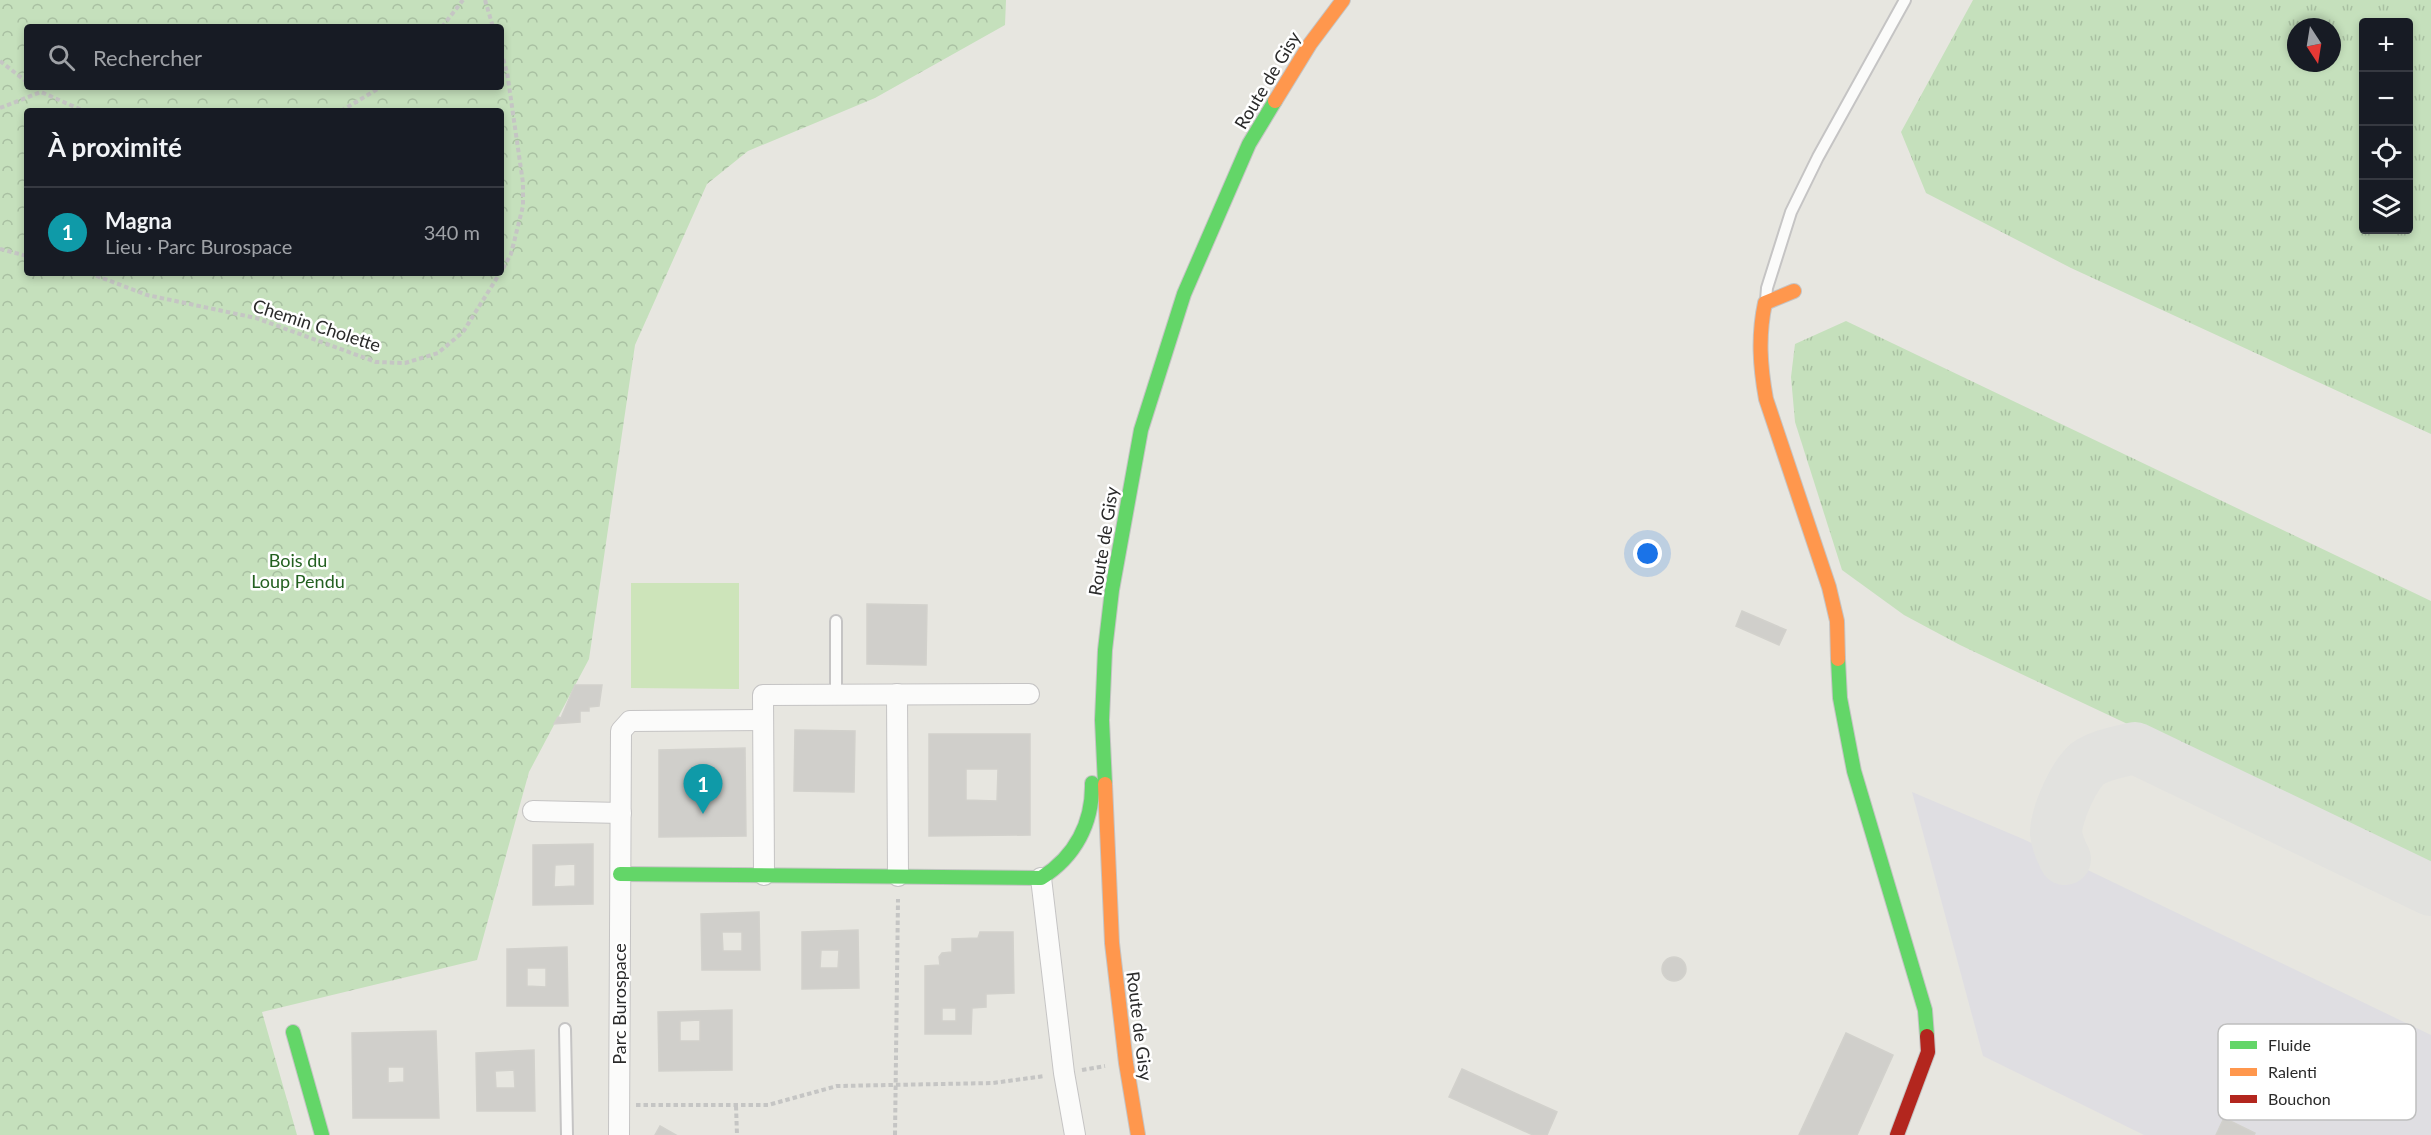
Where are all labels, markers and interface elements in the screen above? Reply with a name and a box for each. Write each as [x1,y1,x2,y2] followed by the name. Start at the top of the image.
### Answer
[2287,18,2341,72] north arrow
[2359,18,2413,234] map controls
[2359,18,2413,72] button: +
[24,24,504,90] search box
[1229,27,1305,133] street label: Route de Gisy
[45,41,78,74] icon: search
[93,44,202,71] text: Rechercher
[2359,72,2413,126] button: −
[2359,126,2413,180] button: locate
[48,131,182,163] text: À proximité
[2359,180,2413,234] button: layers
[105,207,172,234] text: Magna
[62,220,73,244] text: 1
[424,220,480,244] text: 340 m
[105,234,292,258] text: Lieu · Parc Burospace
[250,294,384,356] street label: Chemin Cholette
[1084,484,1123,597] street label: Route de Gisy
[1633,539,1662,568] your location
[251,549,345,592] park label: Bois du Loup Pendu
[684,764,722,814] pin: 1
[608,943,630,1065] street label: Parc Burospace
[1122,970,1158,1083] street label: Route de Gisy
[2218,1024,2416,1120] legend
[2268,1035,2311,1054] text: Fluide
[2268,1062,2317,1081] text: Ralenti
[2268,1089,2331,1108] text: Bouchon

